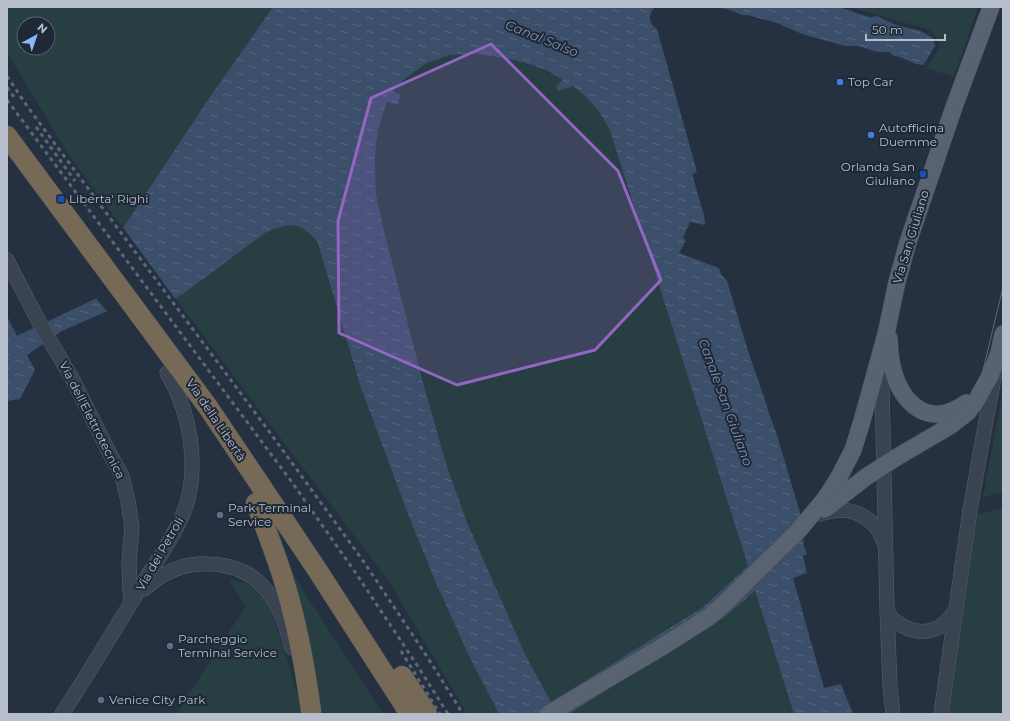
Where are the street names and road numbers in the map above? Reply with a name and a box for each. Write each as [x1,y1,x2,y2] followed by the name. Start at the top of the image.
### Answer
[889,188,932,285] street label: Via San Giuliano
[56,358,129,481] street label: Via dell'Elettrotecnica
[183,376,249,464] street label: Via della Libertà
[132,514,187,593] street label: Via dei Petroli

